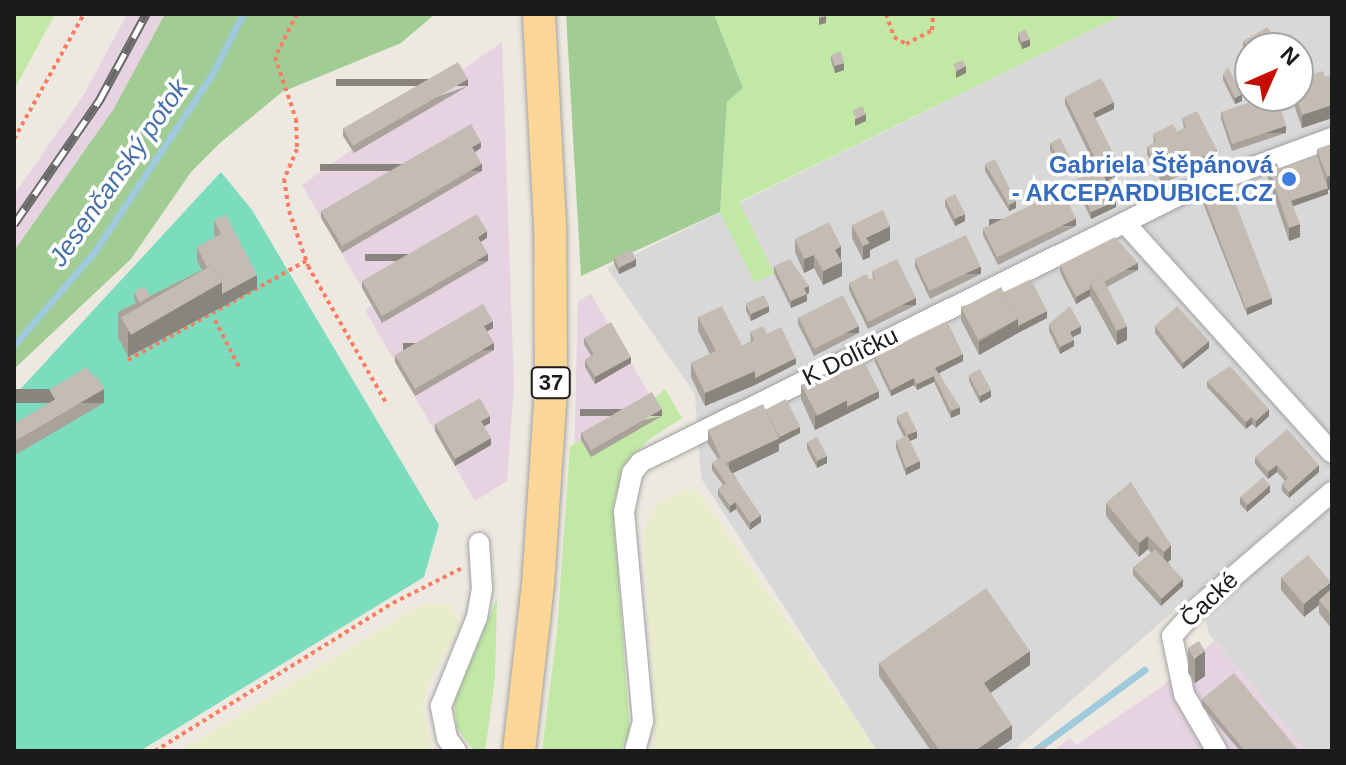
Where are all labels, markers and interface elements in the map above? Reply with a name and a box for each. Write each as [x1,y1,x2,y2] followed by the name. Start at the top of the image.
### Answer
[1234,32,1314,112] north arrow
[1275,42,1304,71] text: N
[43,73,195,273] water label: Jesenčanský potok
[1011,151,1273,207] place label: Gabriela Štěpánová - AKCEPARDUBICE.CZ
[1280,170,1298,188] marker: Gabriela Štěpánová - AKCEPARDUBICE.CZ
[798,321,902,391] street label: K Dolíčku
[529,365,573,401] road number: 37
[1174,565,1244,633] street label: Čacké

